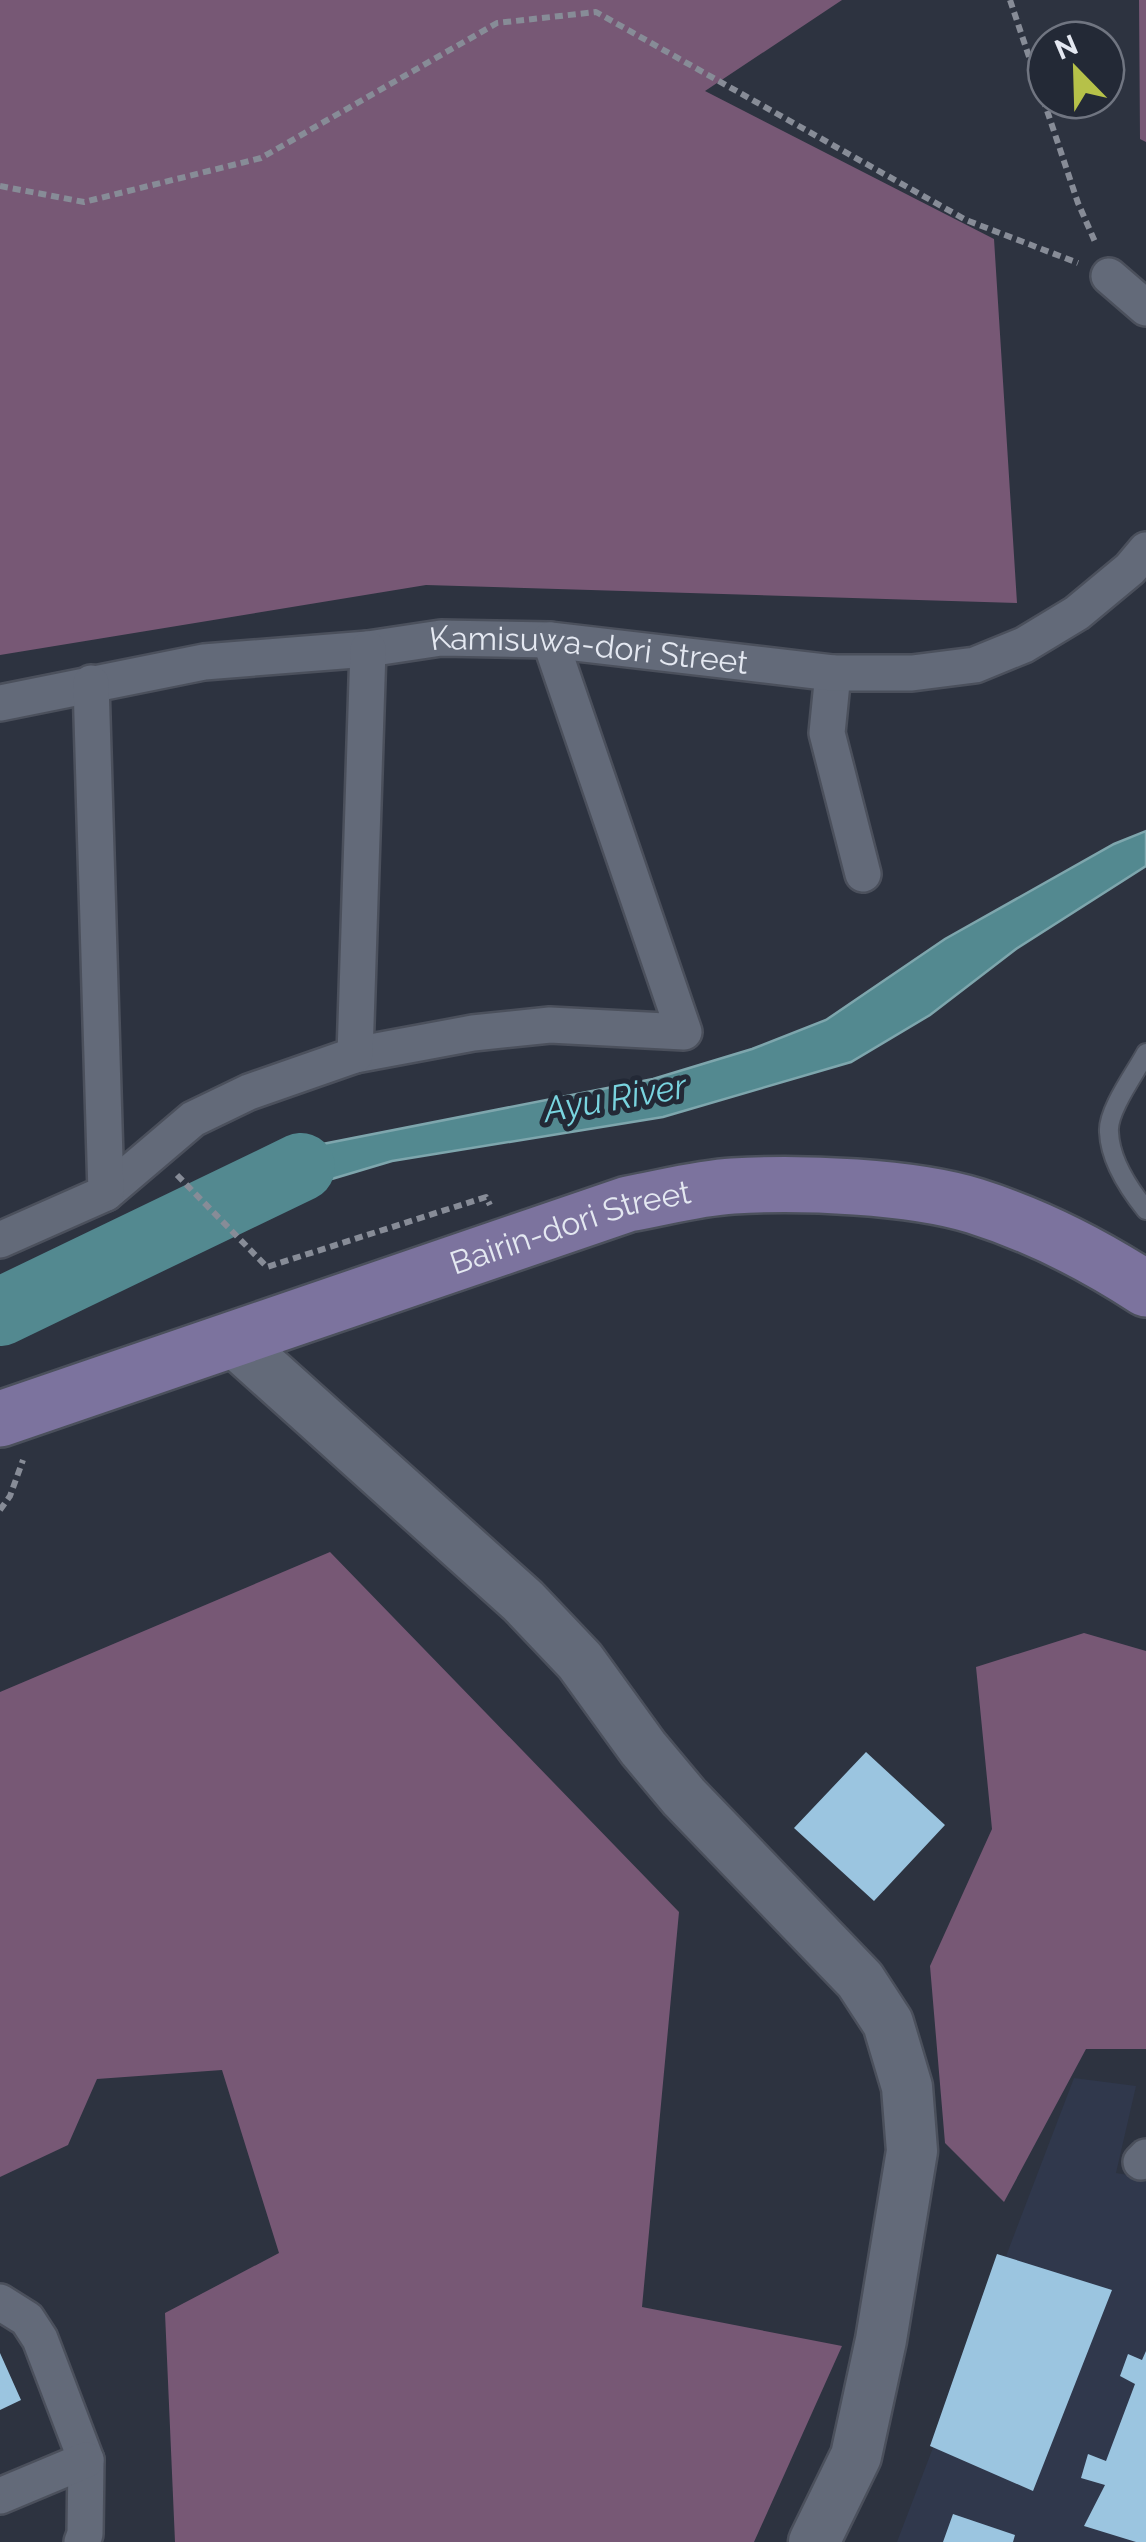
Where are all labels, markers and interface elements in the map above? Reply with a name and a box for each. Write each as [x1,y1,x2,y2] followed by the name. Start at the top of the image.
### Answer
[1026,20,1126,120] north arrow
[1050,28,1083,67] text: N
[427,618,750,681] street label: Kamisuwa-dori Street
[538,1065,690,1131] water label: Ayu River
[445,1173,694,1282] street label: Bairin-dori Street

